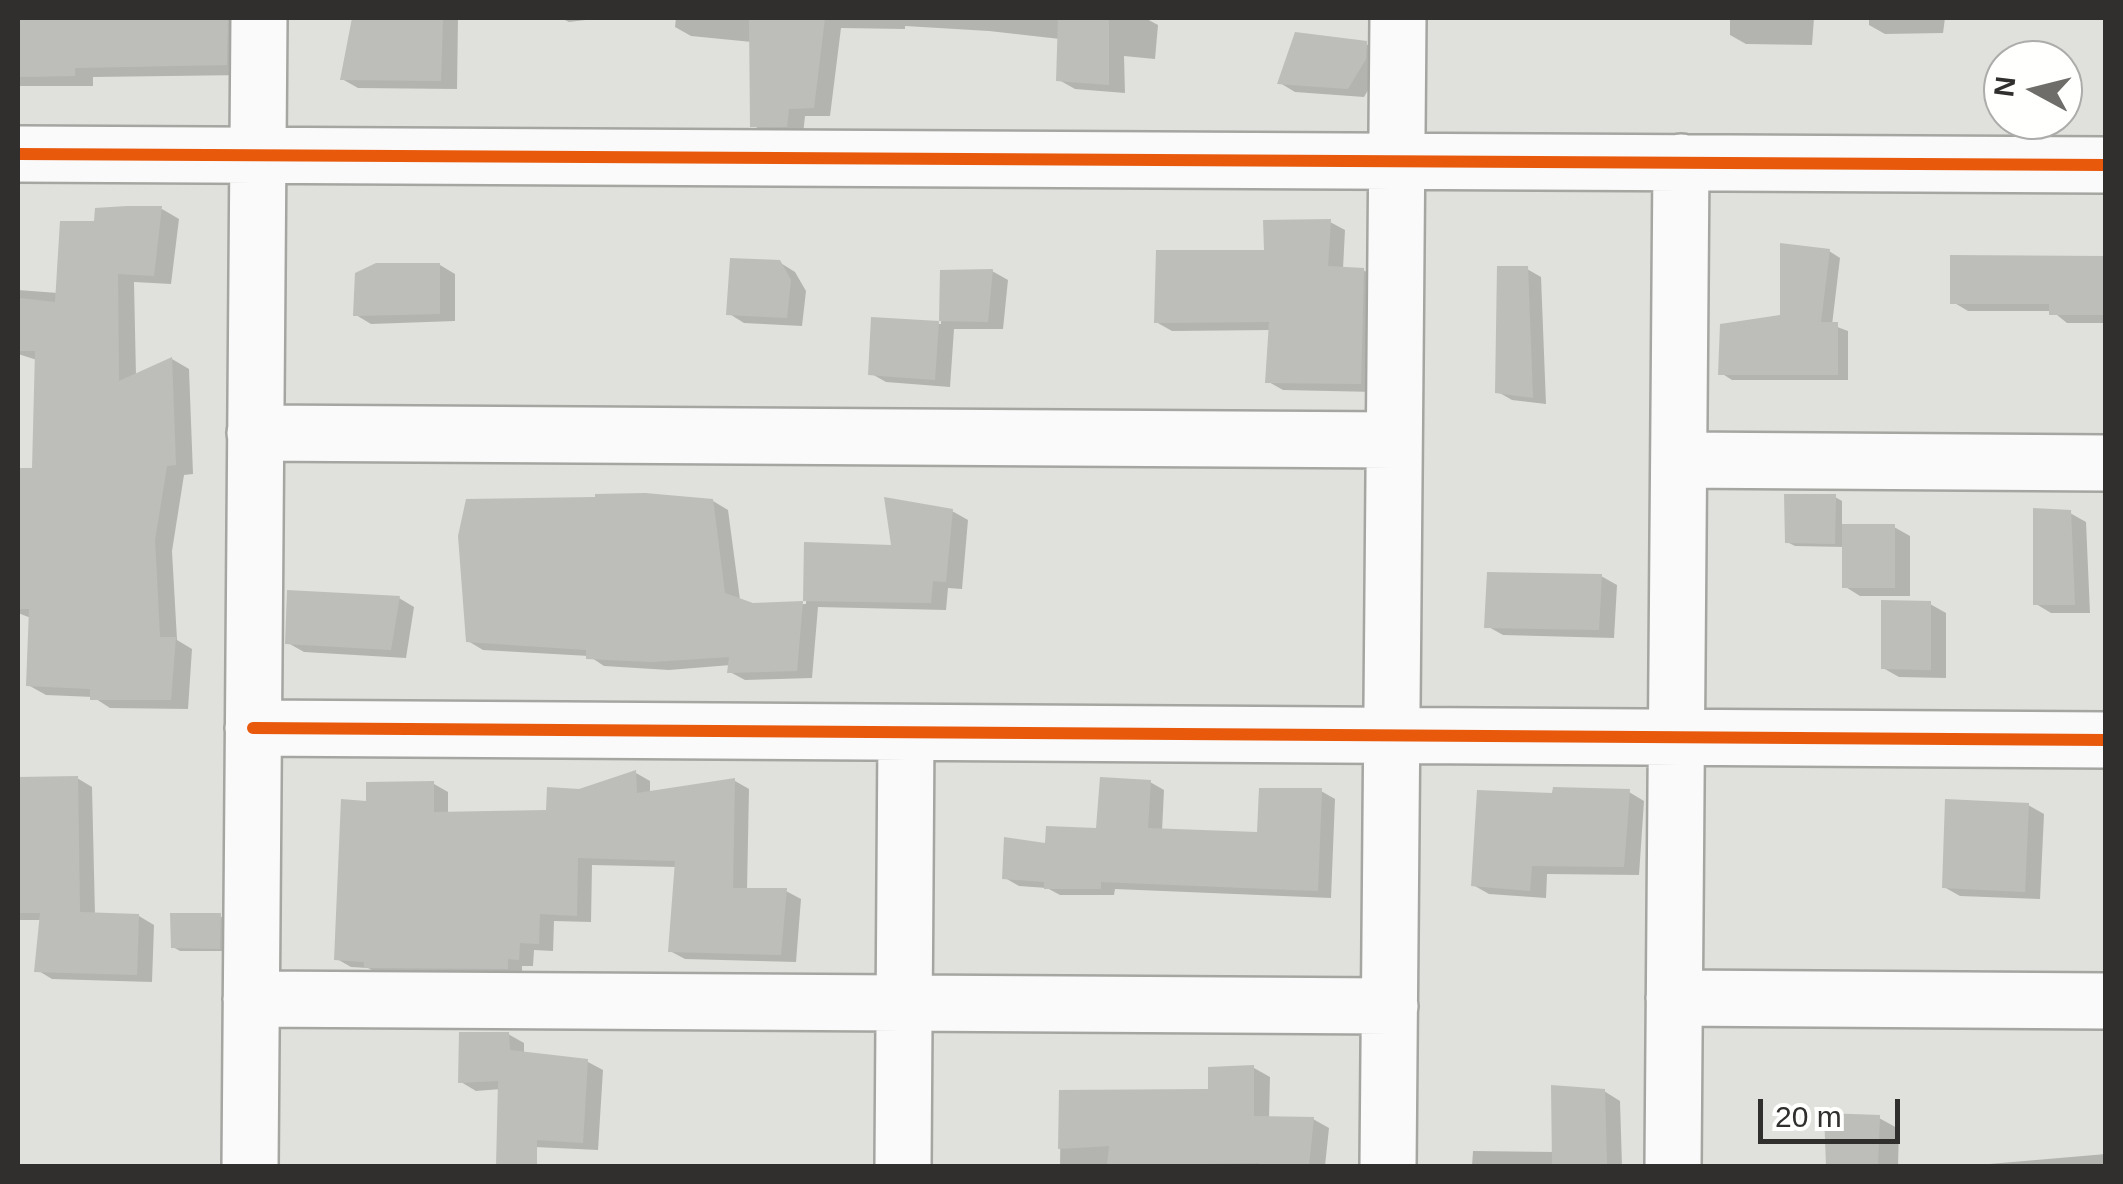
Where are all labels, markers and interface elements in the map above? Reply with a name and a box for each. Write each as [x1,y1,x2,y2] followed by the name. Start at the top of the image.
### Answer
[1983,40,2083,140] north arrow
[1988,75,2021,98] text: N
[1763,1079,1906,1141] scale bar
[1775,1100,1842,1133] text: 20 m

